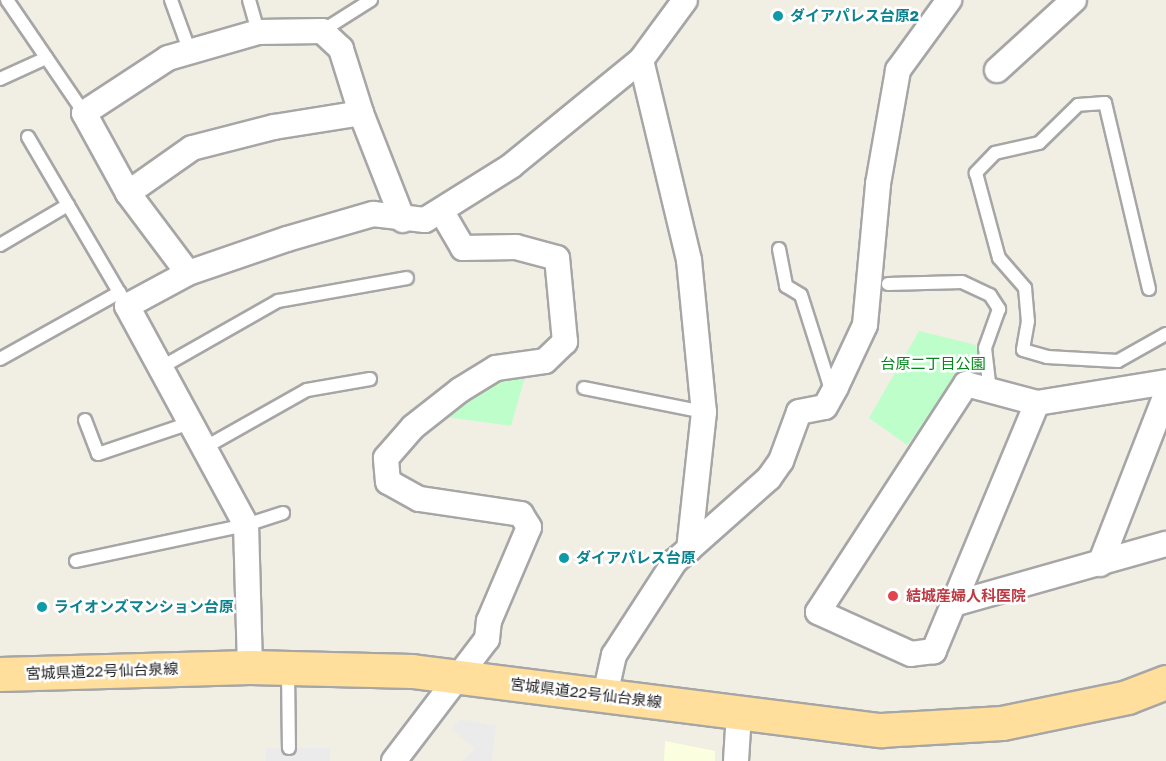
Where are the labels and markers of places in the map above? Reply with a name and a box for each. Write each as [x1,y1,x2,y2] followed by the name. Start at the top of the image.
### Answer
[790,7,919,25] place label: ダイアパレス台原2
[771,9,785,23] marker: ダイアパレス台原2
[576,549,696,567] place label: ダイアパレス台原
[557,551,571,565] marker: ダイアパレス台原
[884,587,902,605] marker: 結城産婦人科医院
[906,587,1026,605] place label: 結城産婦人科医院
[54,598,234,616] place label: ライオンズマンション台原
[35,600,49,614] marker: ライオンズマンション台原

